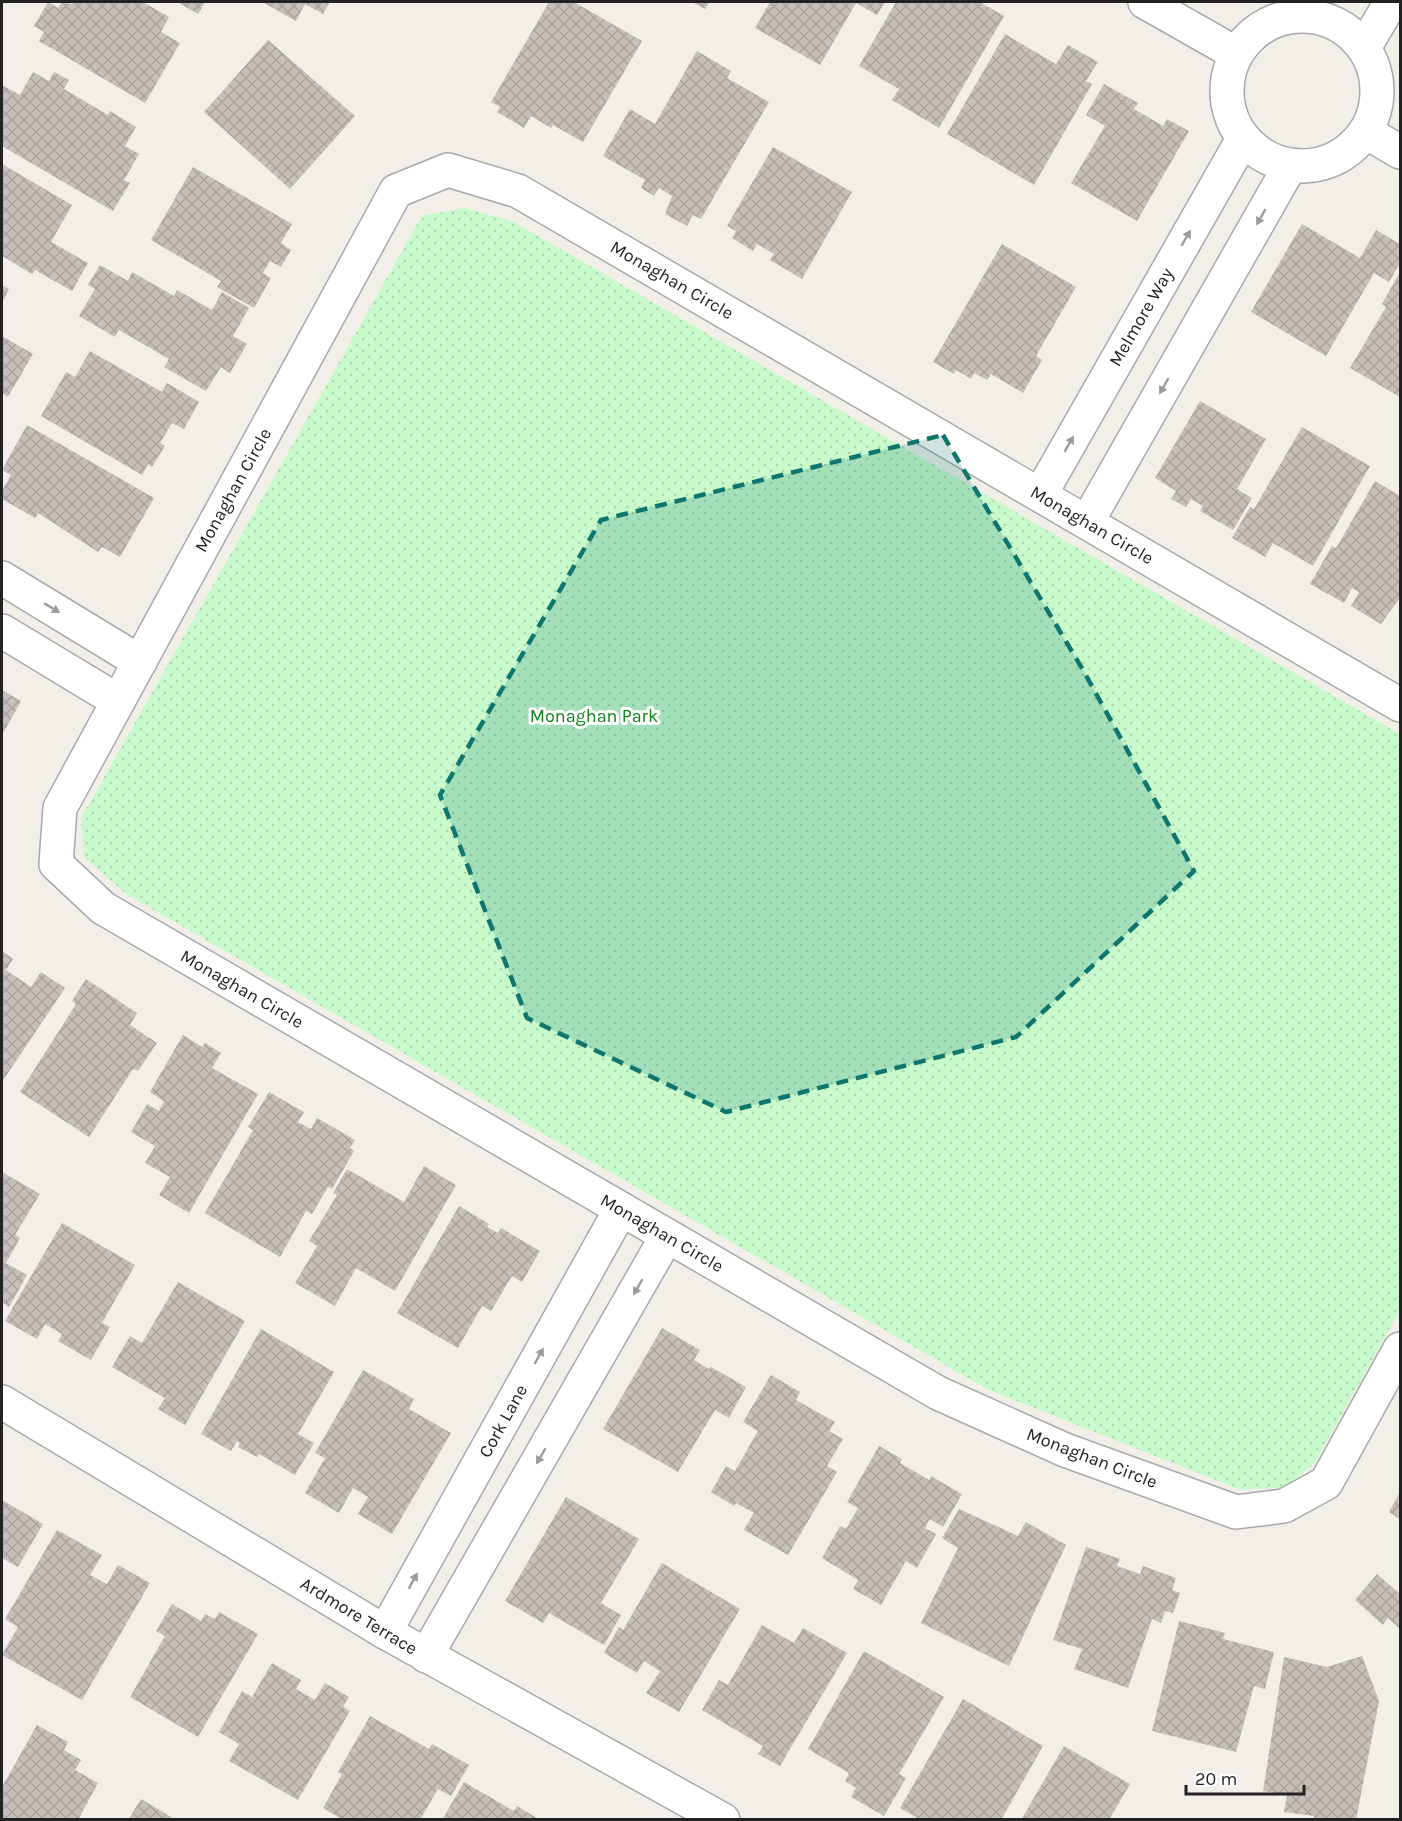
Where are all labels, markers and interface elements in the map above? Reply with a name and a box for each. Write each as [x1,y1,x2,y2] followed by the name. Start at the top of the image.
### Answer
[1256,209,1266,226] one-way arrow
[1181,229,1191,246] one-way arrow
[607,236,737,324] street label: Monaghan Circle
[1104,263,1178,370] street label: Melmore Way
[1160,378,1170,395] one-way arrow
[190,424,276,556] street label: Monaghan Circle
[1064,435,1074,452] one-way arrow
[1027,481,1157,569] street label: Monaghan Circle
[44,603,60,614] one-way arrow
[530,705,658,727] park label: Monaghan Park
[177,945,307,1033] street label: Monaghan Circle
[597,1189,727,1277] street label: Monaghan Circle
[633,1279,643,1296] one-way arrow
[534,1347,544,1364] one-way arrow
[474,1381,532,1461] street label: Cork Lane
[1023,1423,1161,1493] street label: Monaghan Circle
[536,1448,546,1465] one-way arrow
[297,1572,421,1660] street label: Ardmore Terrace
[408,1572,418,1589] one-way arrow
[1186,1758,1304,1796] scale bar
[1195,1768,1237,1790] text: 20 m

